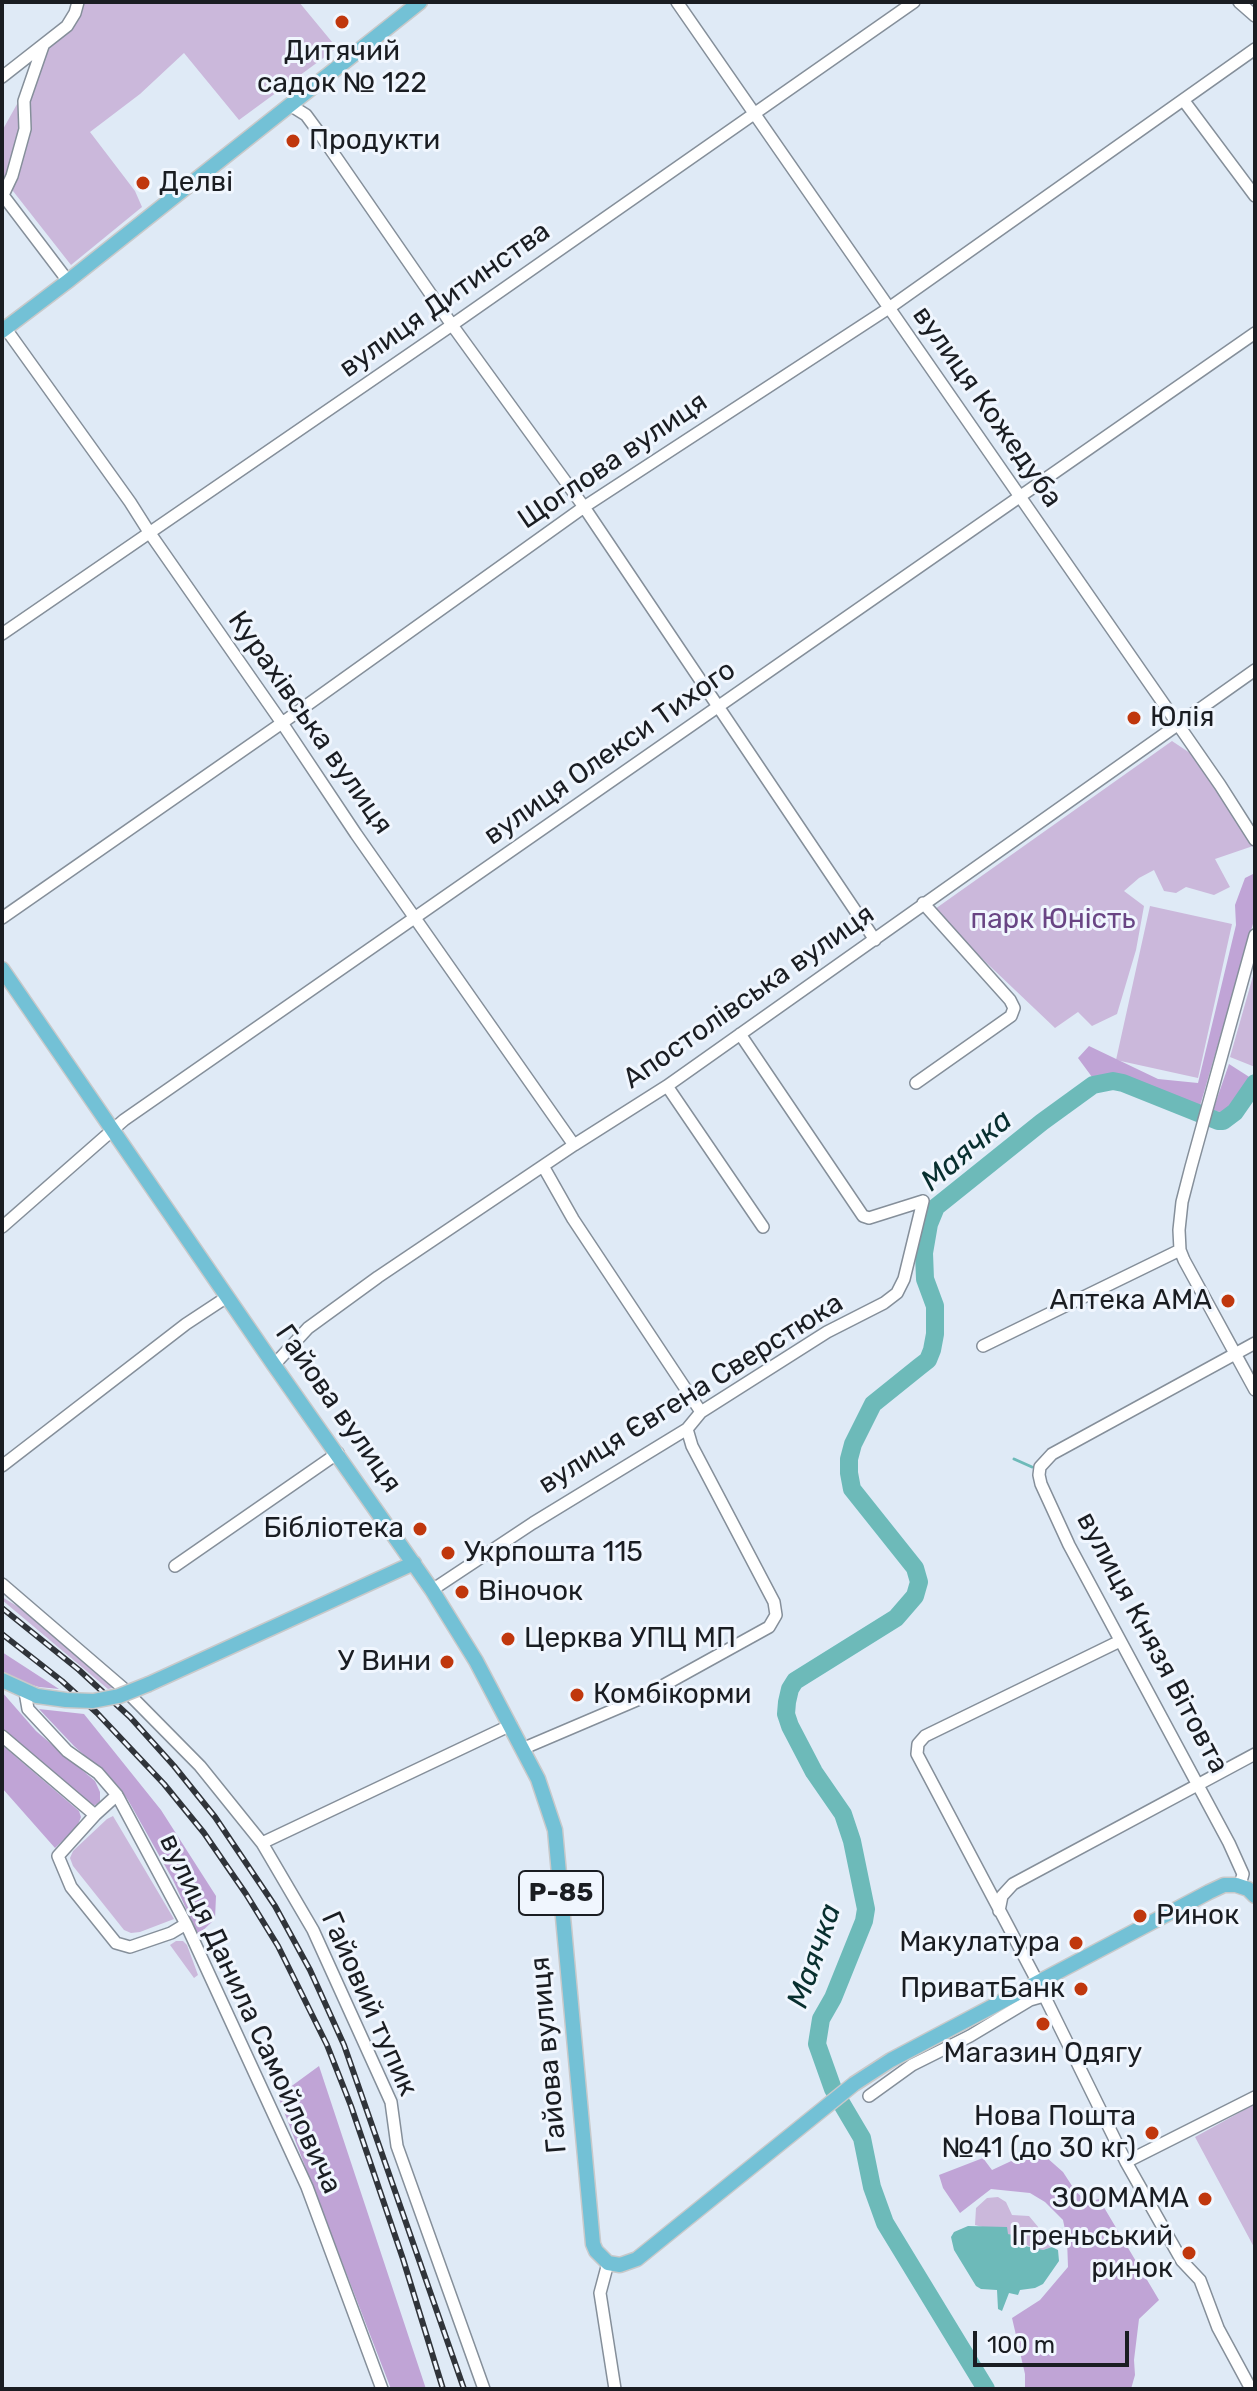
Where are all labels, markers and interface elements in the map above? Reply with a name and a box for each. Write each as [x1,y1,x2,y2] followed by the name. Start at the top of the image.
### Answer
[333,13,351,31] marker: Дитячий садок № 122
[257,35,427,101] place label: Дитячий садок № 122
[309,124,440,158] place label: Продукти
[284,132,302,150] marker: Продукти
[159,166,233,200] place label: Делві
[134,174,152,192] marker: Делві
[333,215,557,385] street label: вулиця Дитинства
[905,300,1069,514] street label: вулиця Кожедуба
[512,385,714,537] street label: Щоглова вулиця
[220,605,400,841] street label: Курахівська вулиця
[478,653,742,853] street label: вулиця Олекси Тихого
[1150,701,1215,735] place label: Юлія
[1125,709,1143,727] marker: Юлія
[617,898,881,1096] street label: Апостолівська вулиця
[971,903,1135,937] park label: парк Юність
[914,1103,1020,1199] water label: Маячка
[1050,1284,1212,1318] place label: Аптека АМА
[533,1286,849,1502] street label: вулиця Євгена Сверстюка
[1219,1292,1237,1310] marker: Аптека АМА
[268,1319,408,1499] street label: Гайова вулиця
[1069,1507,1235,1779] street label: вулиця Князя Вітовта
[263,1512,404,1546] place label: Бібліотека
[411,1520,429,1538] marker: Бібліотека
[464,1536,643,1570] place label: Укрпошта 115
[439,1544,457,1562] marker: Укрпошта 115
[478,1575,583,1609] place label: Віночок
[453,1583,471,1601] marker: Віночок
[524,1622,736,1656] place label: Церква УПЦ МП
[499,1630,517,1648] marker: Церква УПЦ МП
[338,1645,431,1679] place label: У Вини
[438,1653,456,1671] marker: У Вини
[593,1678,752,1712] place label: Комбікорми
[568,1686,586,1704] marker: Комбікорми
[152,1829,348,2199] street label: вулиця Данила Самойловича
[519,1871,603,1915] road number: Р-85
[780,1899,850,2013] water label: Маячка
[1156,1899,1239,1933] place label: Ринок
[313,1907,425,2101] street label: Гайовий тупик
[1131,1907,1149,1925] marker: Ринок
[899,1926,1060,1960] place label: Макулатура
[1067,1934,1085,1952] marker: Макулатура
[524,1955,574,2155] street label: Гайова вулиця
[900,1972,1065,2006] place label: ПриватБанк
[1072,1980,1090,1998] marker: ПриватБанк
[1034,2015,1052,2033] marker: Магазин Одягу
[944,2037,1142,2071] place label: Магазин Одягу
[942,2100,1136,2166] place label: Нова Пошта №41 (до 30 кг)
[1143,2124,1161,2142] marker: Нова Пошта №41 (до 30 кг)
[1052,2182,1189,2216] place label: ЗООМАМА
[1196,2190,1214,2208] marker: ЗООМАМА
[1011,2220,1173,2286] place label: Ігреньський ринок
[1180,2244,1198,2262] marker: Ігреньський ринок
[977,2315,1133,2365] scale bar
[987,2331,1055,2359] text: 100 m

